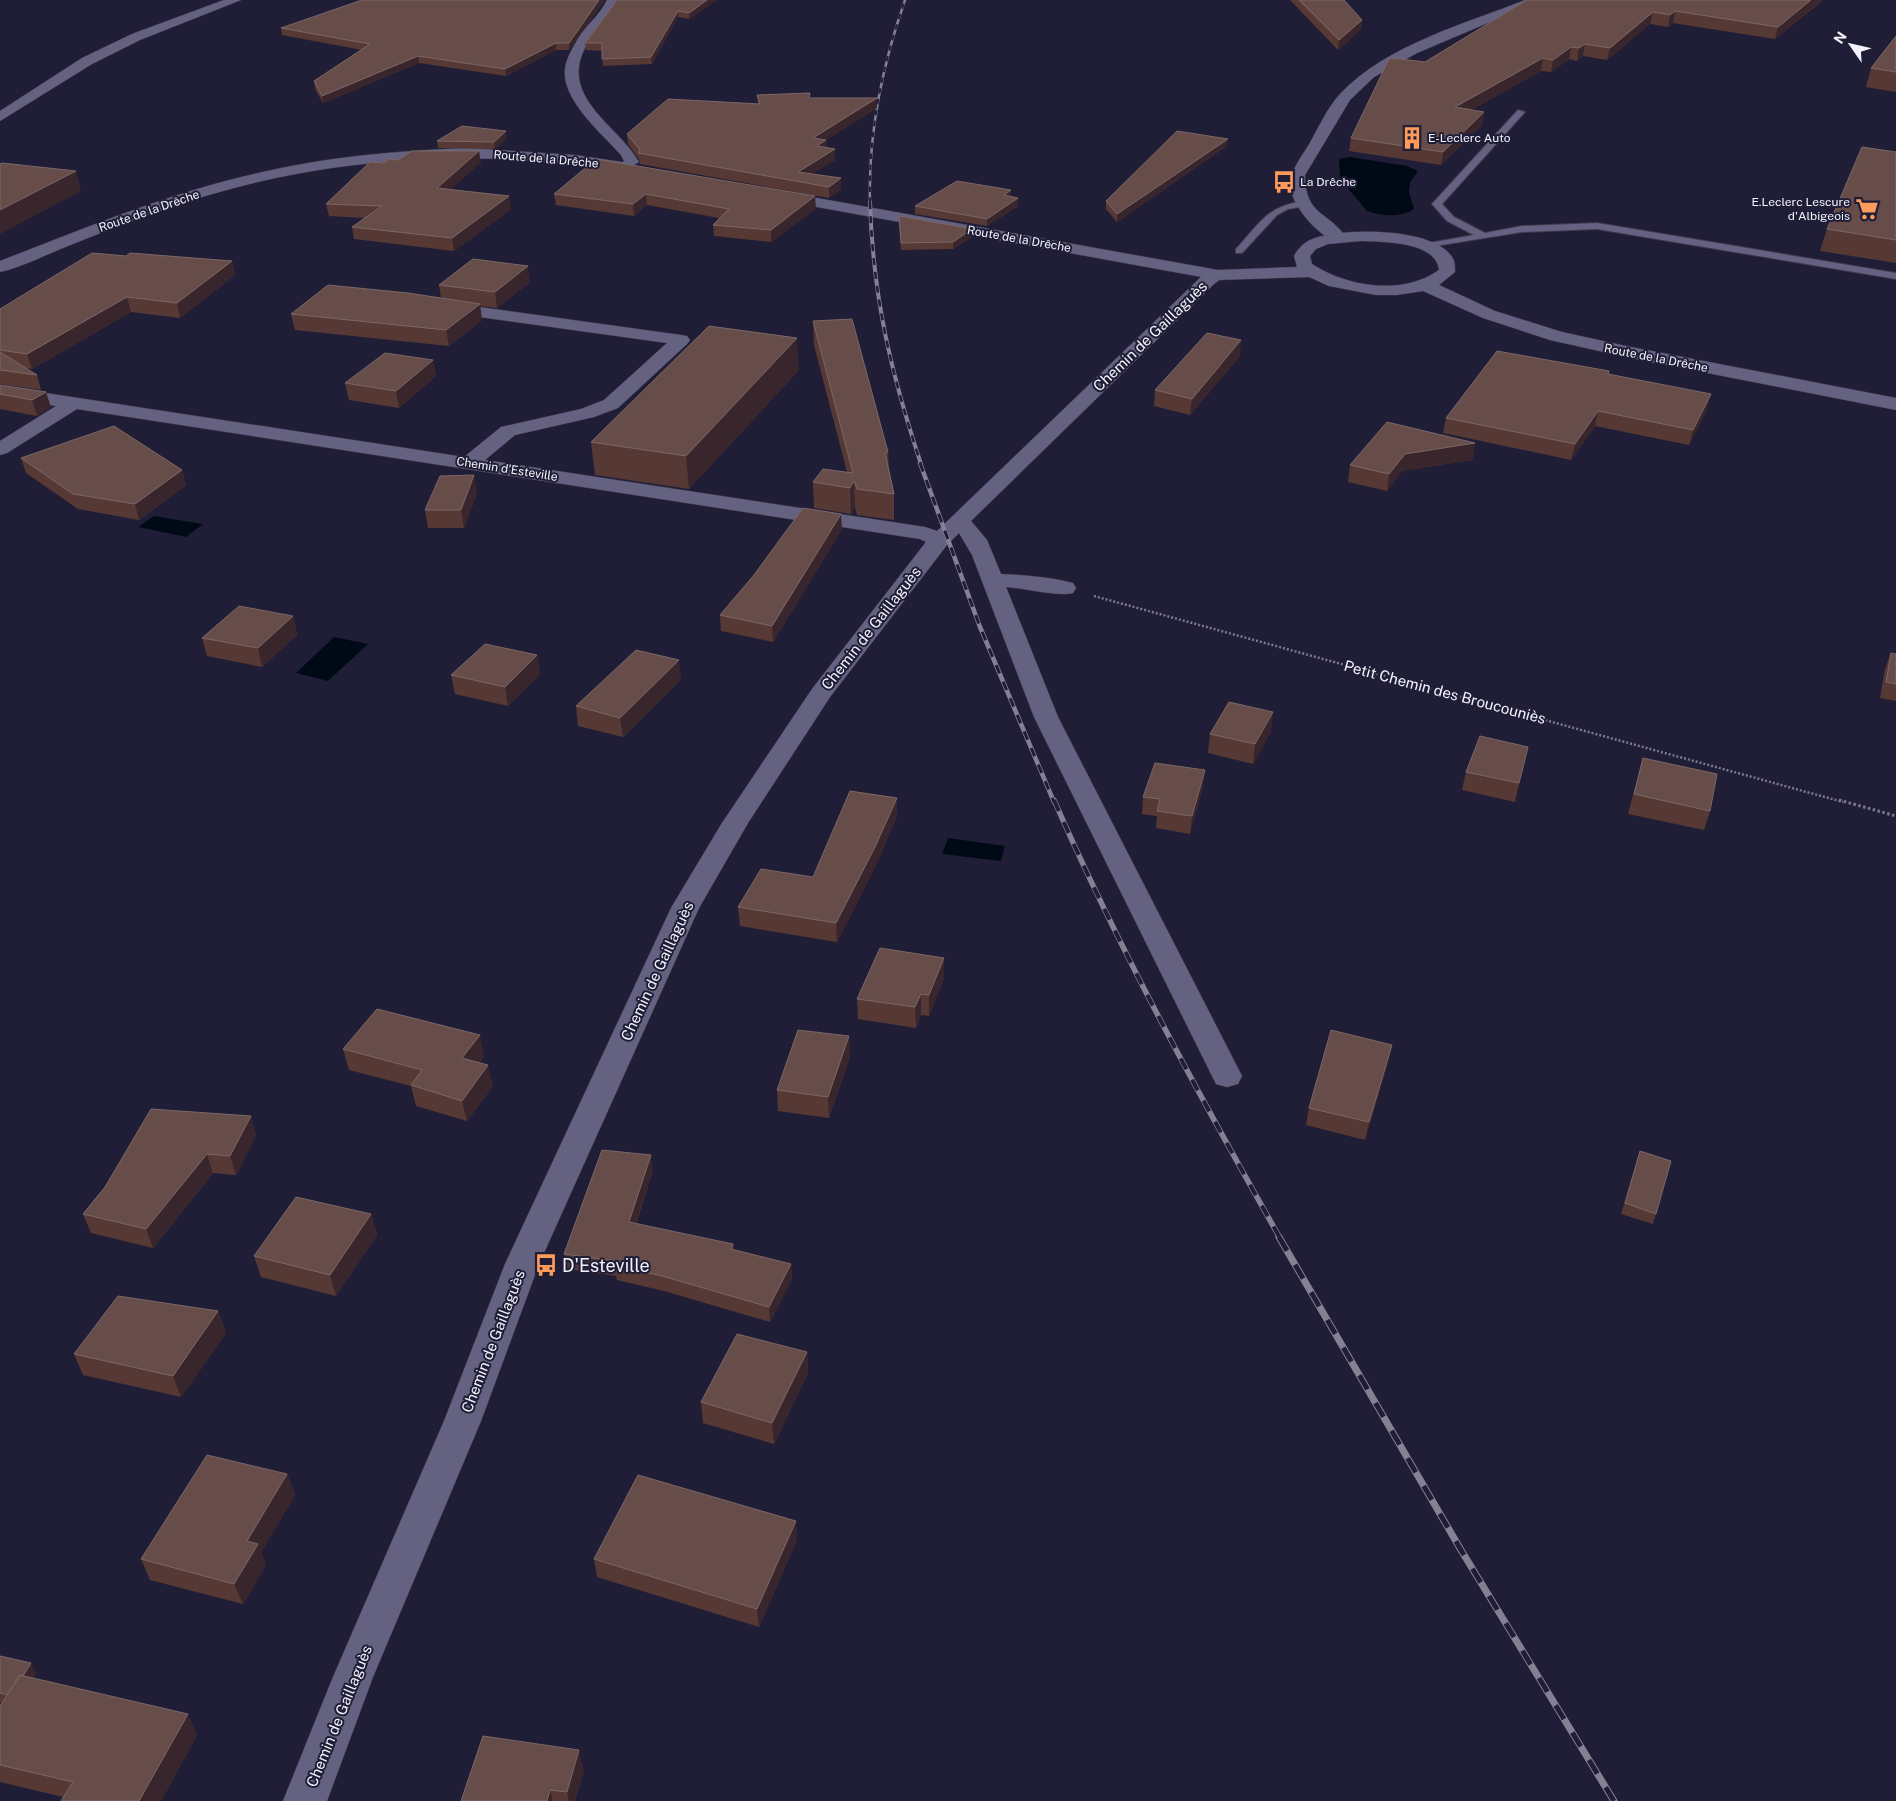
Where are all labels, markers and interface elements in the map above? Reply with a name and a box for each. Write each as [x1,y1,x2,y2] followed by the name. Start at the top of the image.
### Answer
[1826,20,1876,70] north arrow
[1831,29,1850,47] text: N
[1399,125,1425,151] building icon: E-Leclerc Auto
[1428,131,1511,145] place label: E-Leclerc Auto
[493,147,599,171] street label: Route de la Drêche
[1271,169,1297,195] bus stop icon: La Drêche
[1300,175,1356,189] place label: La Drêche
[97,187,201,235] street label: Route de la Drêche
[1752,195,1850,223] place label: E.Leclerc Lescure d'Albigeois
[1854,196,1880,222] supermarket icon: E.Leclerc Lescure d'Albigeois
[966,223,1072,255] street label: Route de la Drêche
[1090,277,1210,395] street label: Chemin de Gaillaguès
[1603,341,1709,375] street label: Route de la Drêche
[455,454,559,484] street label: Chemin d'Esteville
[818,563,924,693] street label: Chemin de Gaillaguès
[1342,657,1548,727] street label: Petit Chemin des Broucouniès
[617,899,697,1043] street label: Chemin de Gaillaguès
[533,1252,559,1278] bus stop icon: D'Esteville
[562,1255,650,1276] place label: D'Esteville
[458,1267,528,1415] street label: Chemin de Gaillaguès
[303,1643,375,1789] street label: Chemin de Gaillaguès

